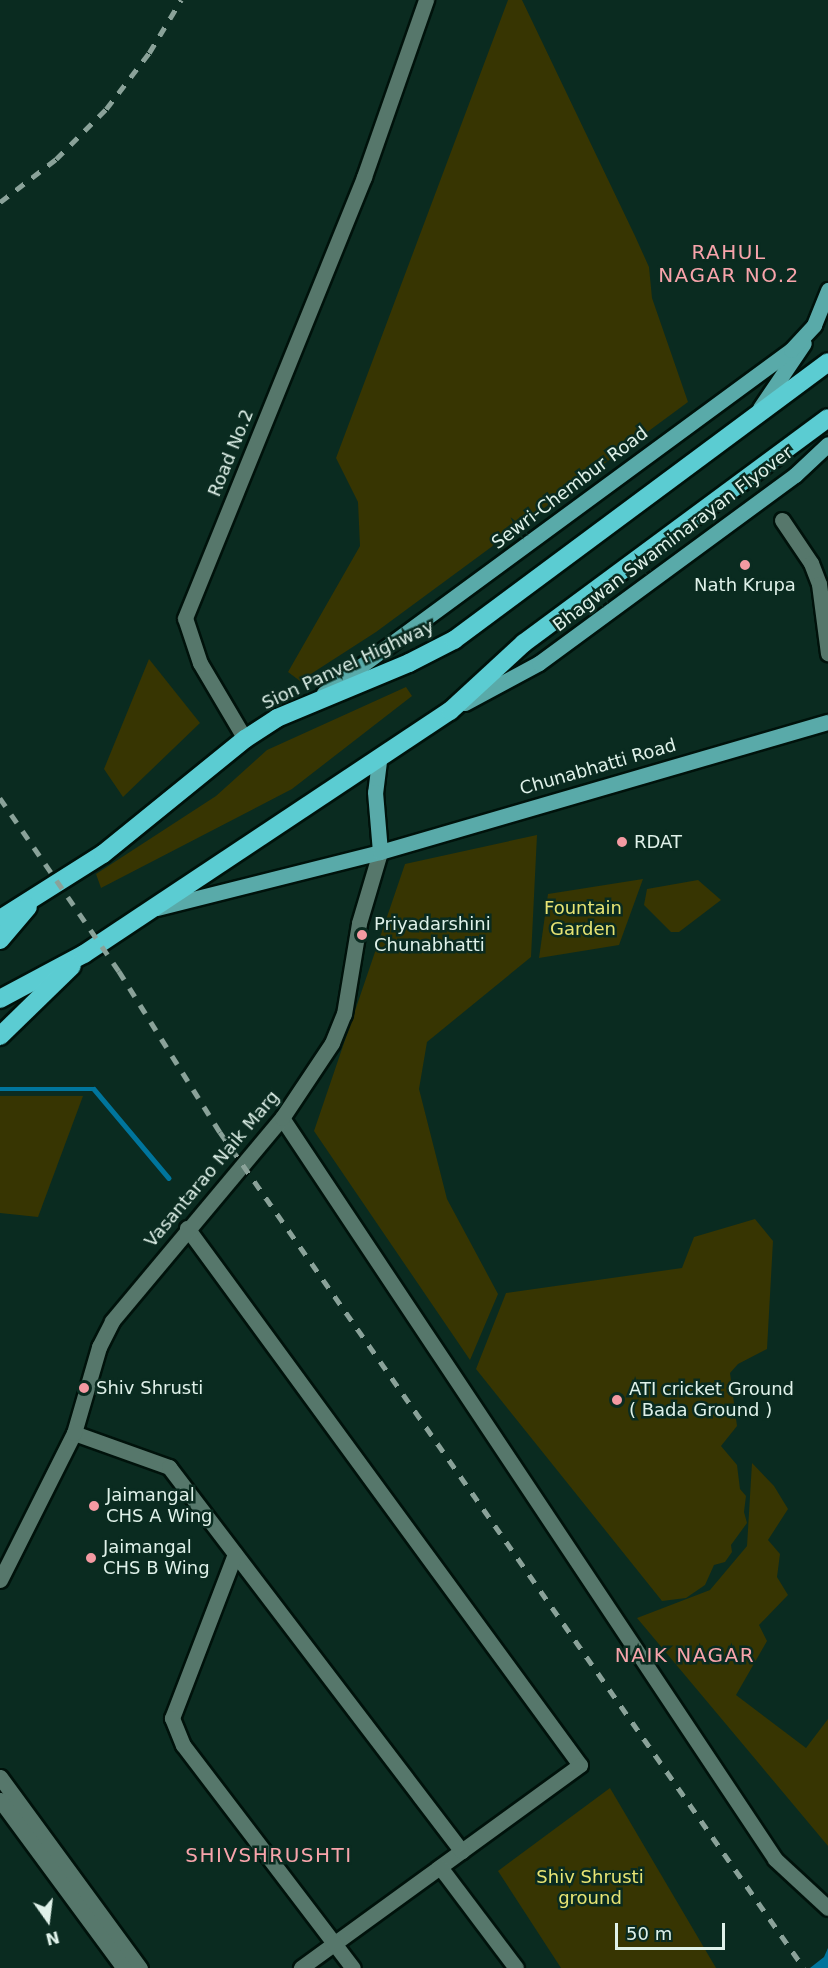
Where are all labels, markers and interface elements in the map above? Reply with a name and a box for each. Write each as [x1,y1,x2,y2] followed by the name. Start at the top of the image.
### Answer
[658,241,800,288] district label: RAHUL NAGAR NO.2
[204,406,258,500] street label: Road No.2
[488,422,652,554] street label: Sewri-Chembur Road
[549,442,797,636] street label: Bhagwan Swaminarayan Flyover
[738,558,752,572] marker: Nath Krupa
[694,574,796,596] place label: Nath Krupa
[259,616,437,714] street label: Sion Panvel Highway
[517,734,679,800] street label: Chunabhatti Road
[634,831,682,853] place label: RDAT
[615,835,629,849] marker: RDAT
[544,898,622,940] park label: Fountain Garden
[374,914,491,956] place label: Priyadarshini Chunabhatti
[355,928,369,942] marker: Priyadarshini Chunabhatti
[140,1086,284,1252] street label: Vasantarao Naik Marg
[96,1377,203,1399] place label: Shiv Shrusti
[629,1379,794,1422] place label: ATI cricket Ground ( Bada Ground )
[77,1381,91,1395] marker: Shiv Shrusti
[610,1393,624,1407] marker: ATI cricket Ground ( Bada Ground )
[106,1485,213,1528] place label: Jaimangal CHS A Wing
[87,1499,101,1513] marker: Jaimangal CHS A Wing
[103,1537,210,1580] place label: Jaimangal CHS B Wing
[84,1551,98,1565] marker: Jaimangal CHS B Wing
[615,1643,755,1667] district label: NAIK NAGAR
[185,1843,353,1867] district label: SHIVSHRUSHTI
[536,1867,644,1910] park label: Shiv Shrusti ground
[18,1890,78,1950] north arrow
[618,1911,728,1949] scale bar
[626,1923,672,1944] text: 50 m
[44,1927,61,1949] text: N

